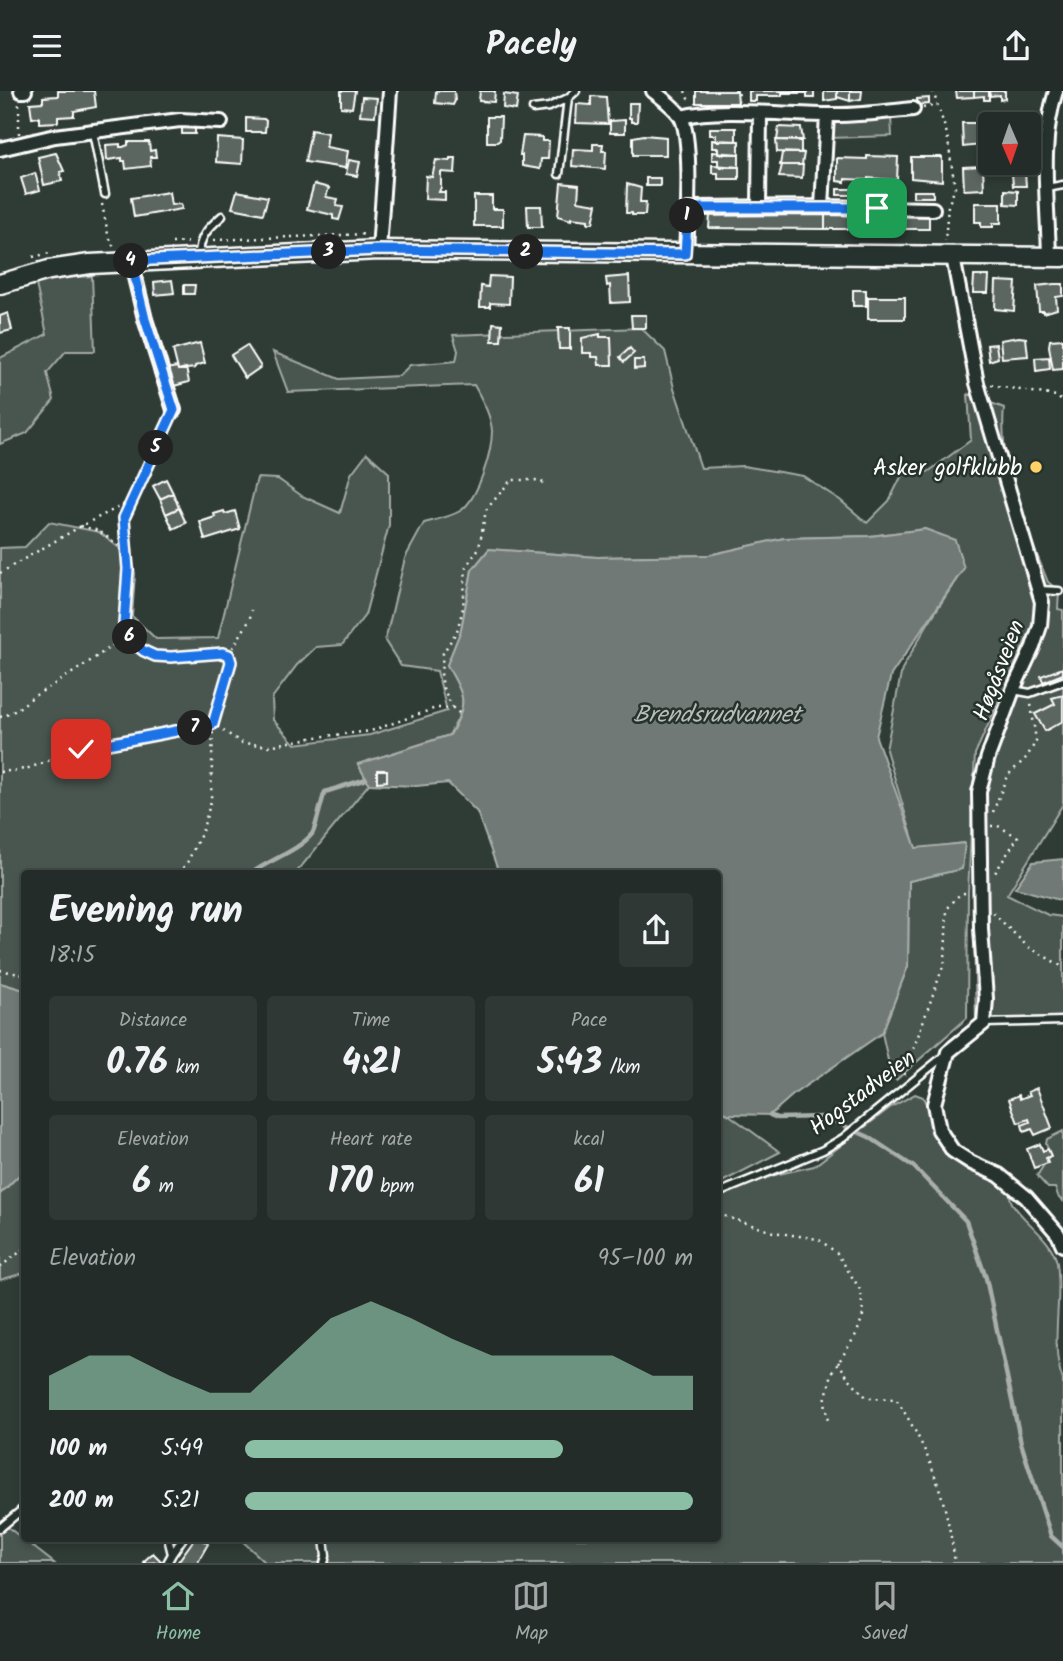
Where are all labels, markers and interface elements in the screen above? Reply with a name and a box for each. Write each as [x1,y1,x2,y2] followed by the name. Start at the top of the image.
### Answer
[486,20,577,71] text: Pacely
[28,27,66,65] icon: menu
[997,27,1035,65] icon: share
[978,112,1041,175] north arrow
[978,112,1041,175] map controls
[847,178,907,238] pin
[858,189,896,227] icon: arrive
[670,199,704,233] pin: 1
[684,200,689,230] text: 1
[312,235,346,269] pin: 3
[508,235,544,269] pin: 2
[323,236,334,266] text: 3
[520,236,531,266] text: 2
[114,243,148,279] pin: 4
[125,245,136,275] text: 4
[138,431,174,465] pin: 5
[151,432,160,462] text: 5
[873,451,1022,487] place label: Asker golfklubb
[1028,459,1044,475] marker: Asker golfklubb
[964,615,1036,726] street label: Høgåsveien
[113,619,148,655] pin: 6
[124,621,135,651] text: 6
[633,696,804,735] water label: Brendsrudvannet
[178,711,212,745] pin: 7
[190,712,199,742] text: 7
[51,719,111,779] pin
[62,730,100,768] icon: check
[49,882,243,942] text: Evening run
[619,893,693,967] button: share
[49,938,95,974] text: 18:15
[119,1006,187,1036] text: Distance
[352,1006,390,1036] text: Time
[571,1006,607,1036] text: Pace
[106,1036,168,1092] text: 0.76
[342,1036,400,1092] text: 4:21
[538,1036,602,1092] text: 5:43
[802,1041,924,1146] street label: Hogstadveien
[168,1053,200,1083] text: km
[602,1053,640,1083] text: /km
[117,1125,189,1155] text: Elevation
[330,1125,412,1155] text: Heart rate
[574,1125,604,1155] text: kcal
[132,1155,151,1211] text: 6
[328,1155,373,1211] text: 170
[574,1155,604,1211] text: 61
[151,1172,174,1202] text: m
[373,1172,414,1202] text: bpm
[49,1241,136,1277] text: Elevation
[598,1241,693,1277] text: 95–100 m
[49,1431,107,1467] text: 100 m
[161,1431,203,1467] text: 5:49
[49,1483,114,1519] text: 200 m
[161,1483,200,1519] text: 5:21
[156,1577,201,1649] tab: Home
[512,1577,550,1649] tab: Map
[862,1577,907,1649] tab: Saved

